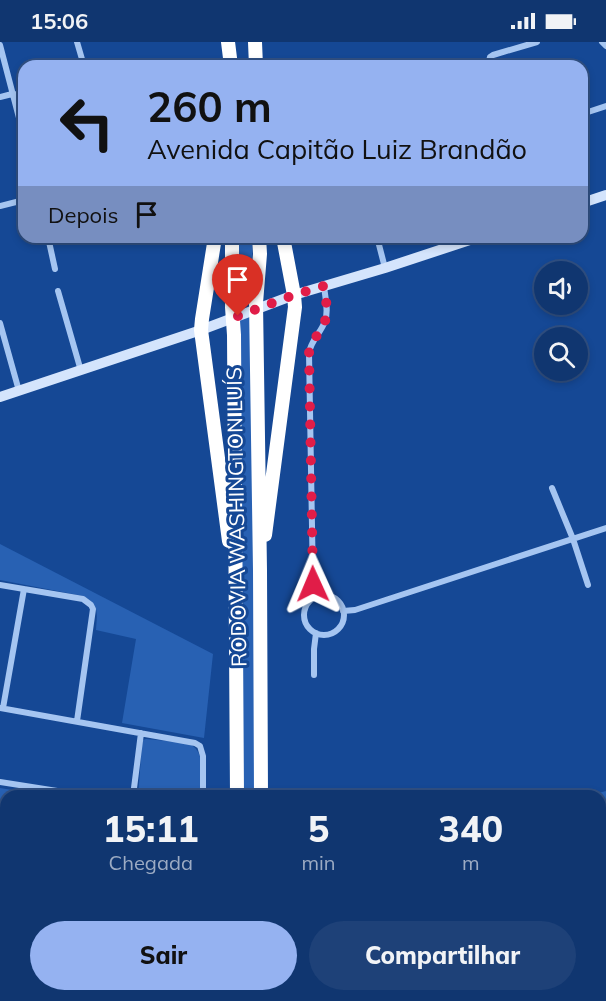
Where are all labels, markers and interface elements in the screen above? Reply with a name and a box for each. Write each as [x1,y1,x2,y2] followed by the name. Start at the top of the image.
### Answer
[30,7,88,35] text: 15:06
[147,80,272,133] text: 260 m
[48,84,126,162] icon: left
[147,132,527,166] text: Avenida Capitão Luiz Brandão
[130,198,163,231] icon: arrive
[48,201,118,229] text: Depois
[212,254,263,316] pin
[534,261,588,381] map controls
[534,261,588,315] button: sound
[221,263,254,296] icon: arrive
[534,327,588,381] button: search
[220,367,252,667] street label: RODOVIA WASHINGTON LUÍS
[281,552,345,616] position arrow
[103,806,199,851] text: 15:11
[308,806,329,851] text: 5
[438,806,503,851] text: 340
[109,850,193,875] text: Chegada
[301,850,336,875] text: min
[462,850,480,875] text: m
[30,921,297,990] button: Sair
[309,921,576,990] button: Compartilhar

